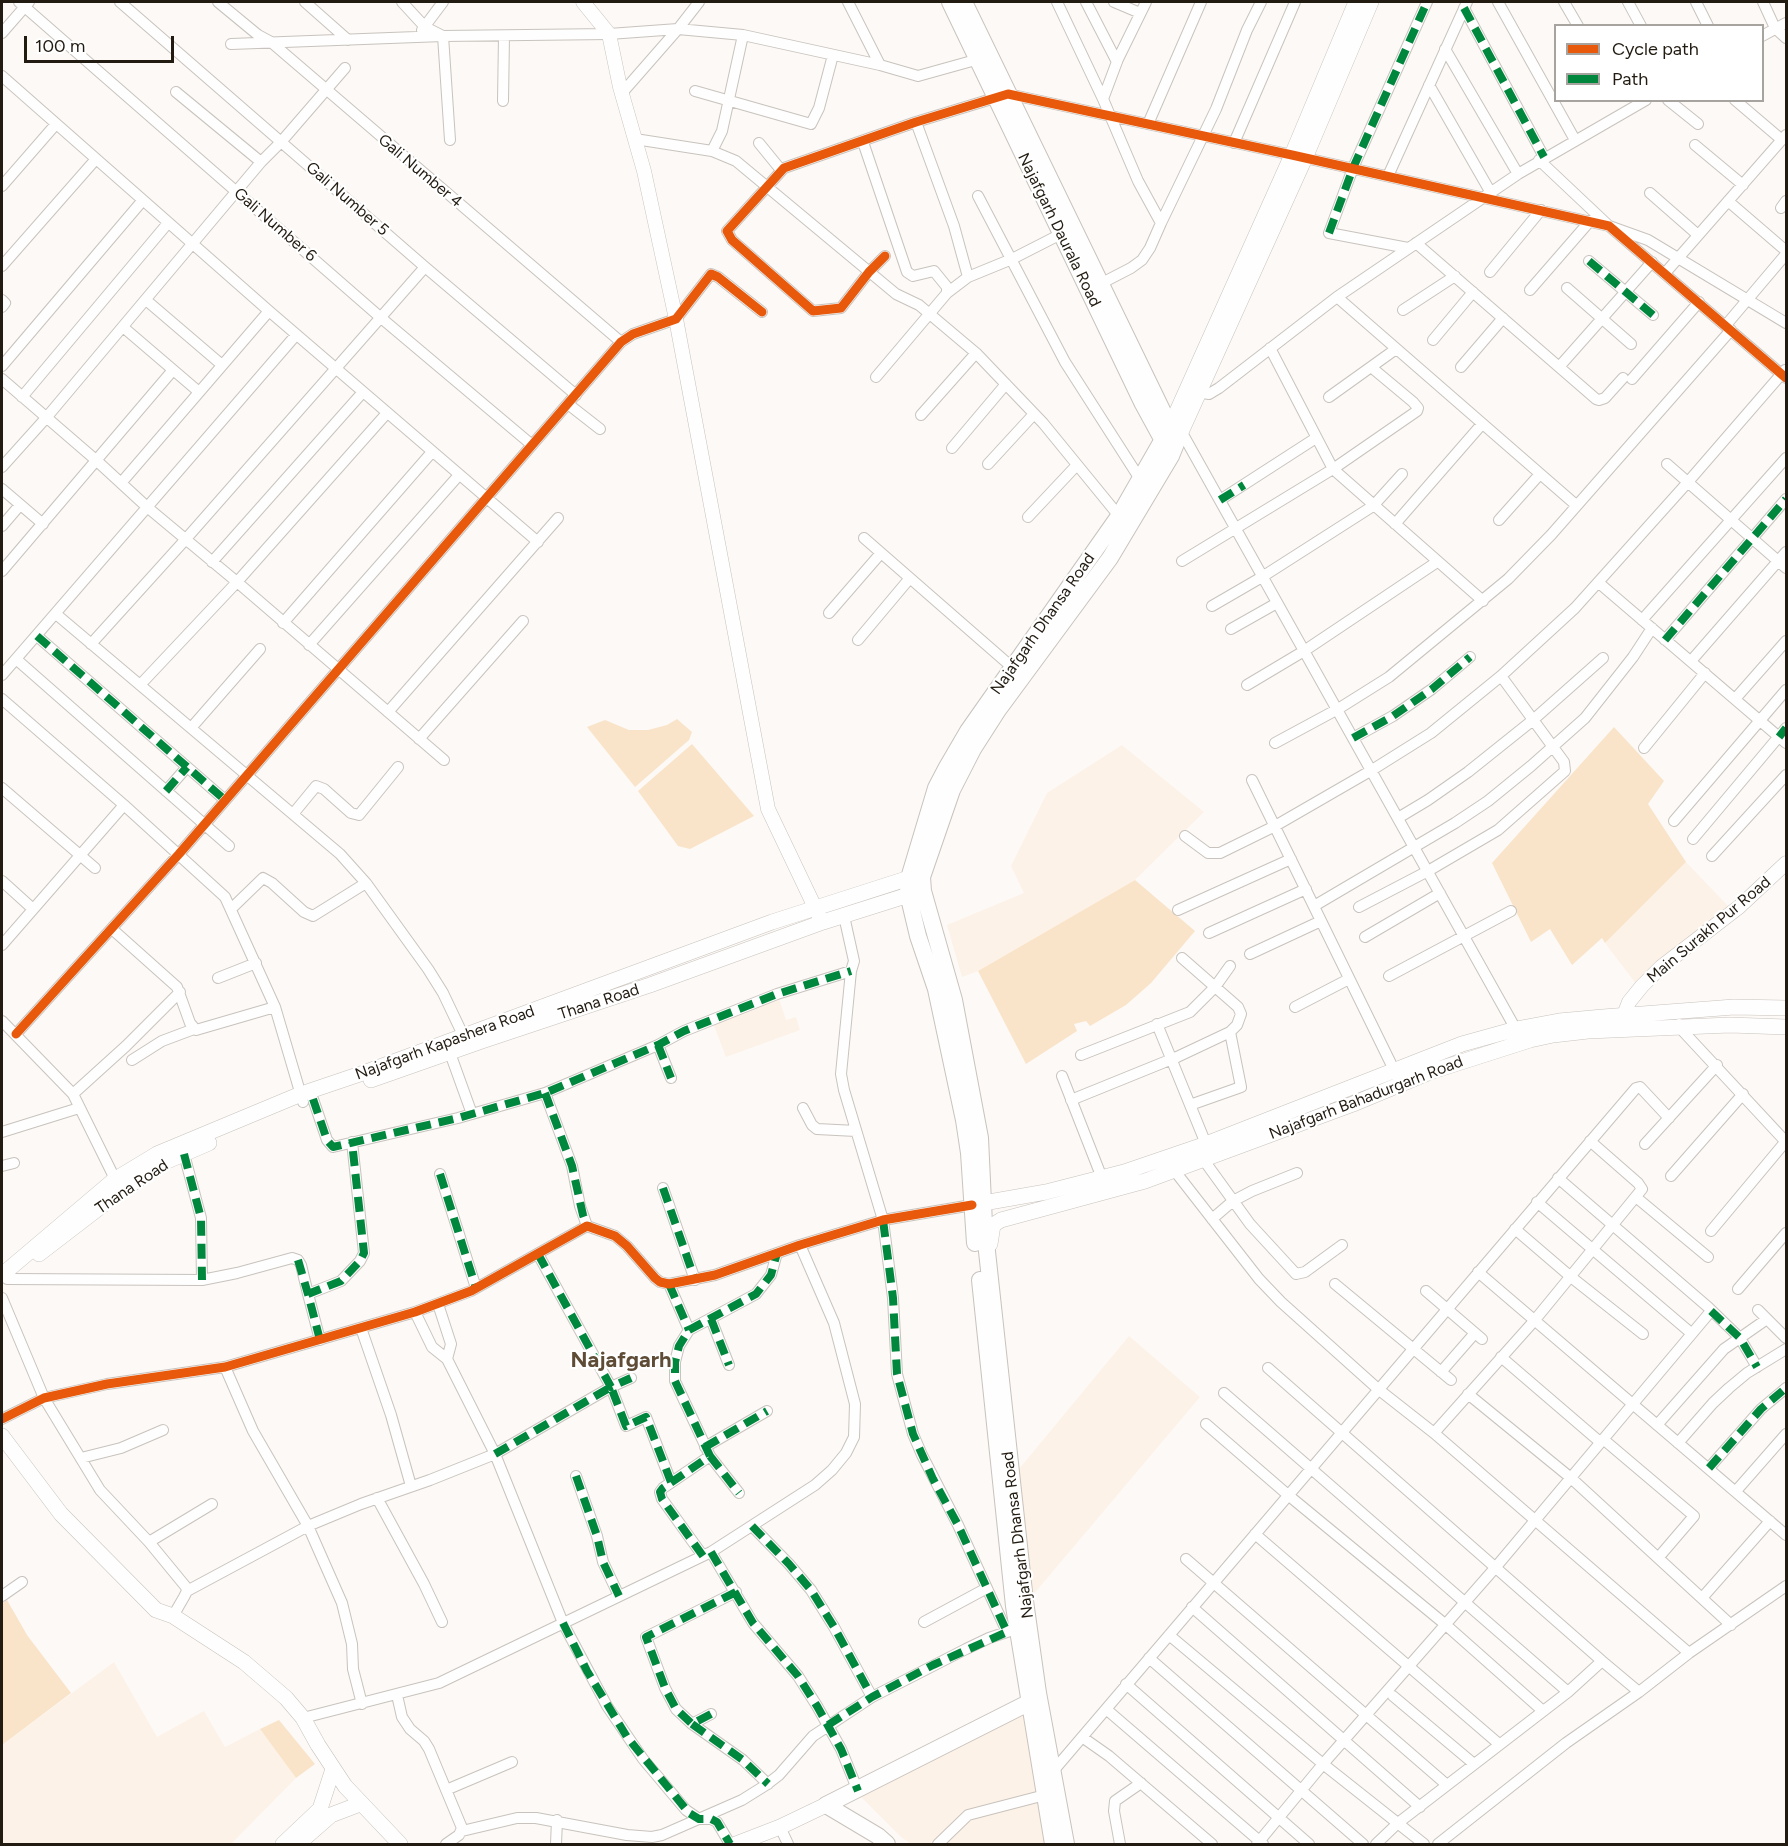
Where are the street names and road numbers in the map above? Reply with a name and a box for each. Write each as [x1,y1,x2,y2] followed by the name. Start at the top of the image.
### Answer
[374,130,466,212] street label: Gali Number 4
[1013,150,1105,310] street label: Najafgarh Daurala Road
[302,158,392,240] street label: Gali Number 5
[230,184,320,266] street label: Gali Number 6
[987,550,1099,698] street label: Najafgarh Dhansa Road
[1643,873,1775,987] street label: Main Surakh Pur Road
[556,980,642,1024] street label: Thana Road
[353,1002,537,1084] street label: Najafgarh Kapashera Road
[1266,1052,1466,1144] street label: Najafgarh Bahadurgarh Road
[92,1156,172,1218] street label: Thana Road
[998,1450,1038,1620] street label: Najafgarh Dhansa Road

